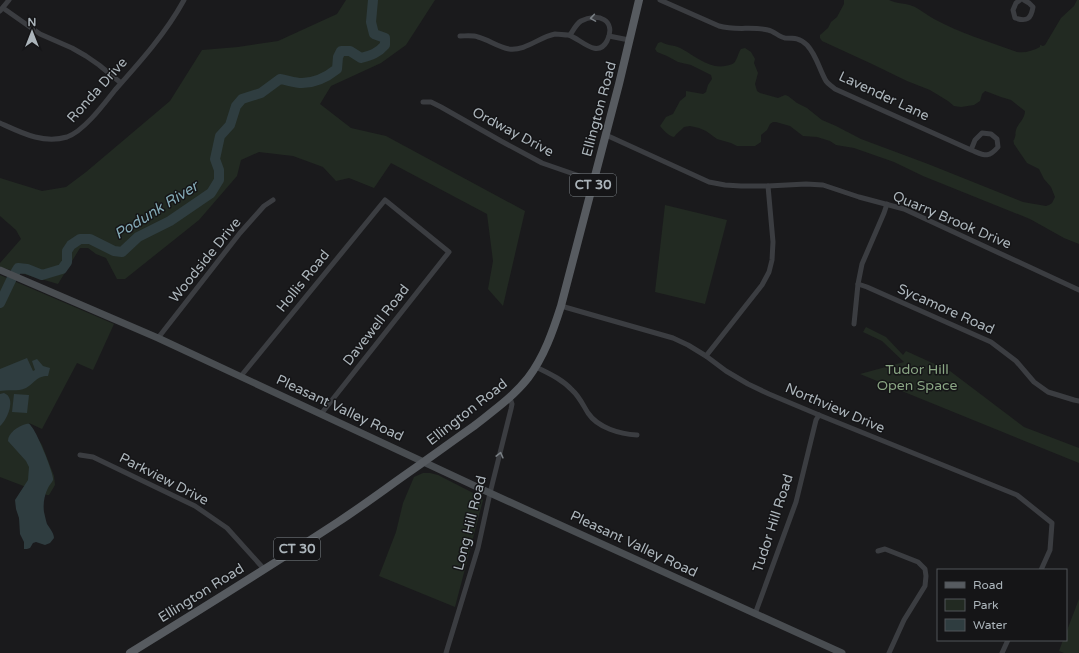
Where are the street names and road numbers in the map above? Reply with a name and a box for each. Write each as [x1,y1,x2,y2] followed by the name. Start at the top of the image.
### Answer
[63,54,131,126] street label: Ronda Drive
[578,60,620,158] street label: Ellington Road
[836,68,932,124] street label: Lavender Lane
[469,103,557,161] street label: Ordway Drive
[570,174,616,196] road number: CT 30
[890,187,1014,253] street label: Quarry Brook Drive
[166,214,245,306] street label: Woodside Drive
[273,247,333,315] street label: Hollis Road
[895,280,997,338] street label: Sycamore Road
[339,281,413,369] street label: Davewell Road
[274,371,406,445] street label: Pleasant Valley Road
[423,375,511,449] street label: Ellington Road
[783,379,887,437] street label: Northview Drive
[117,449,212,509] street label: Parkview Drive
[749,472,797,574] street label: Tudor Hill Road
[450,474,490,572] street label: Long Hill Road
[568,507,700,581] street label: Pleasant Valley Road
[274,538,320,560] road number: CT 30
[155,560,247,626] street label: Ellington Road

